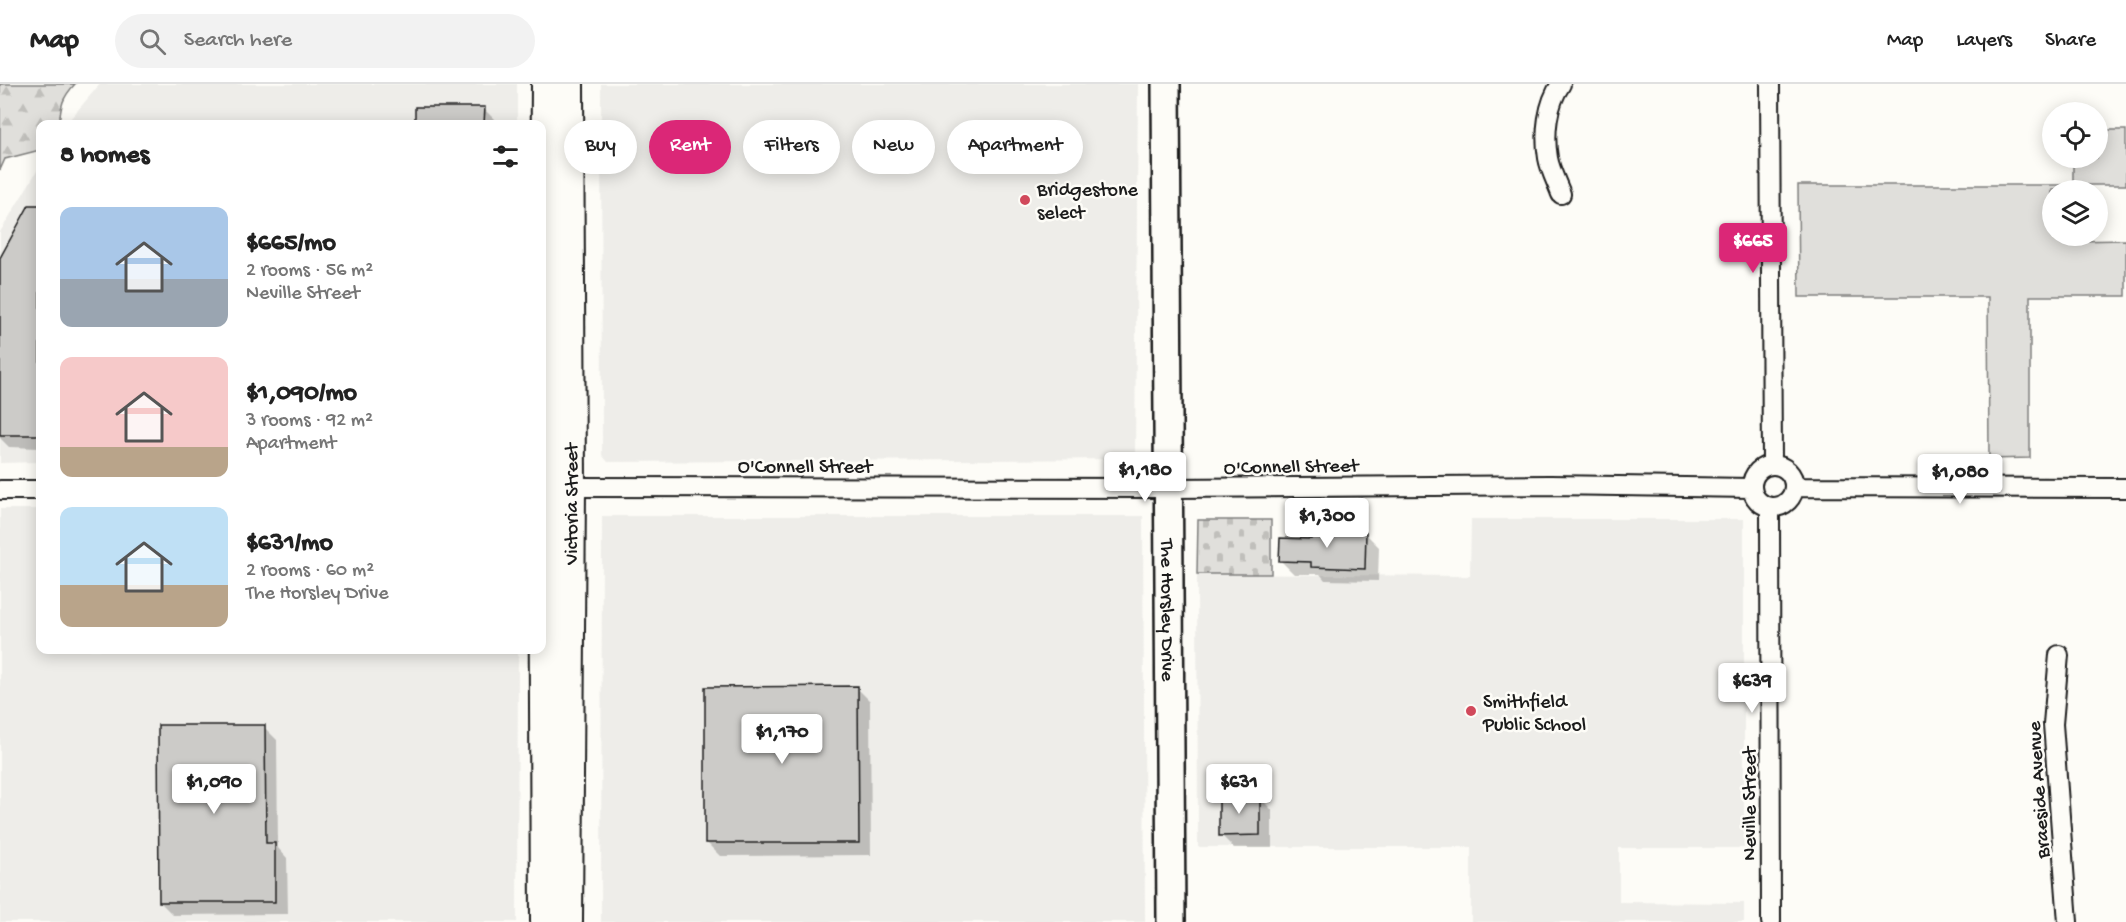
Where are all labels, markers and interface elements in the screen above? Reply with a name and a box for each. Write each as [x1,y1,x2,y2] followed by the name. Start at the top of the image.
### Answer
[115,14,535,68] search box
[30,25,79,58] text: Map
[136,25,169,58] icon: search
[184,28,292,54] text: Search here
[1887,29,1923,54] text: Map
[1956,29,2012,54] text: Layers
[2045,29,2096,54] text: Share
[2042,102,2108,246] map controls
[2042,102,2108,168] button: locate
[564,120,637,174] chip: Buy
[649,120,731,174] chip: Rent
[743,120,840,174] chip: Filters
[852,120,935,174] chip: New
[947,120,1083,174] chip: Apartment
[489,140,522,173] icon: filters
[60,141,149,172] text: 8 homes
[1036,180,1138,226] place label: Bridgestone select
[2042,180,2108,246] button: layers
[1018,193,1032,207] marker: Bridgestone select
[1717,223,1789,274] pin: $665
[246,229,336,260] text: $665/mo
[108,231,180,303] icon: home
[1733,231,1773,254] text: $665
[246,260,373,283] text: 2 rooms · 56 m²
[246,283,360,306] text: Neville Street
[246,379,357,410] text: $1,090/mo
[108,381,180,453] icon: home
[246,410,373,433] text: 3 rooms · 92 m²
[246,433,336,456] text: Apartment
[561,441,585,566] street label: Victoria Street
[1096,452,1194,503] pin: $1,180
[1911,454,2009,505] pin: $1,080
[1224,456,1360,481] street label: O'Connell Street
[738,457,874,480] street label: O'Connell Street
[1118,460,1172,483] text: $1,180
[1931,462,1989,485] text: $1,080
[1278,498,1376,549] pin: $1,300
[1299,506,1355,529] text: $1,300
[246,529,333,560] text: $631/mo
[108,531,180,603] icon: home
[1154,538,1178,682] street label: The Horsley Drive
[246,560,374,583] text: 2 rooms · 60 m²
[246,583,389,606] text: The Horsley Drive
[1716,663,1788,714] pin: $639
[1732,671,1772,694] text: $639
[1482,692,1586,738] place label: Smithfield Public School
[1464,704,1478,718] marker: Smithfield Public School
[733,714,831,765] pin: $1,170
[2024,720,2057,860] street label: Braeside Avenue
[755,722,809,745] text: $1,170
[1740,745,1763,861] street label: Neville Street
[165,764,263,815] pin: $1,090
[1203,764,1275,815] pin: $631
[186,772,242,795] text: $1,090
[1220,772,1258,795] text: $631

